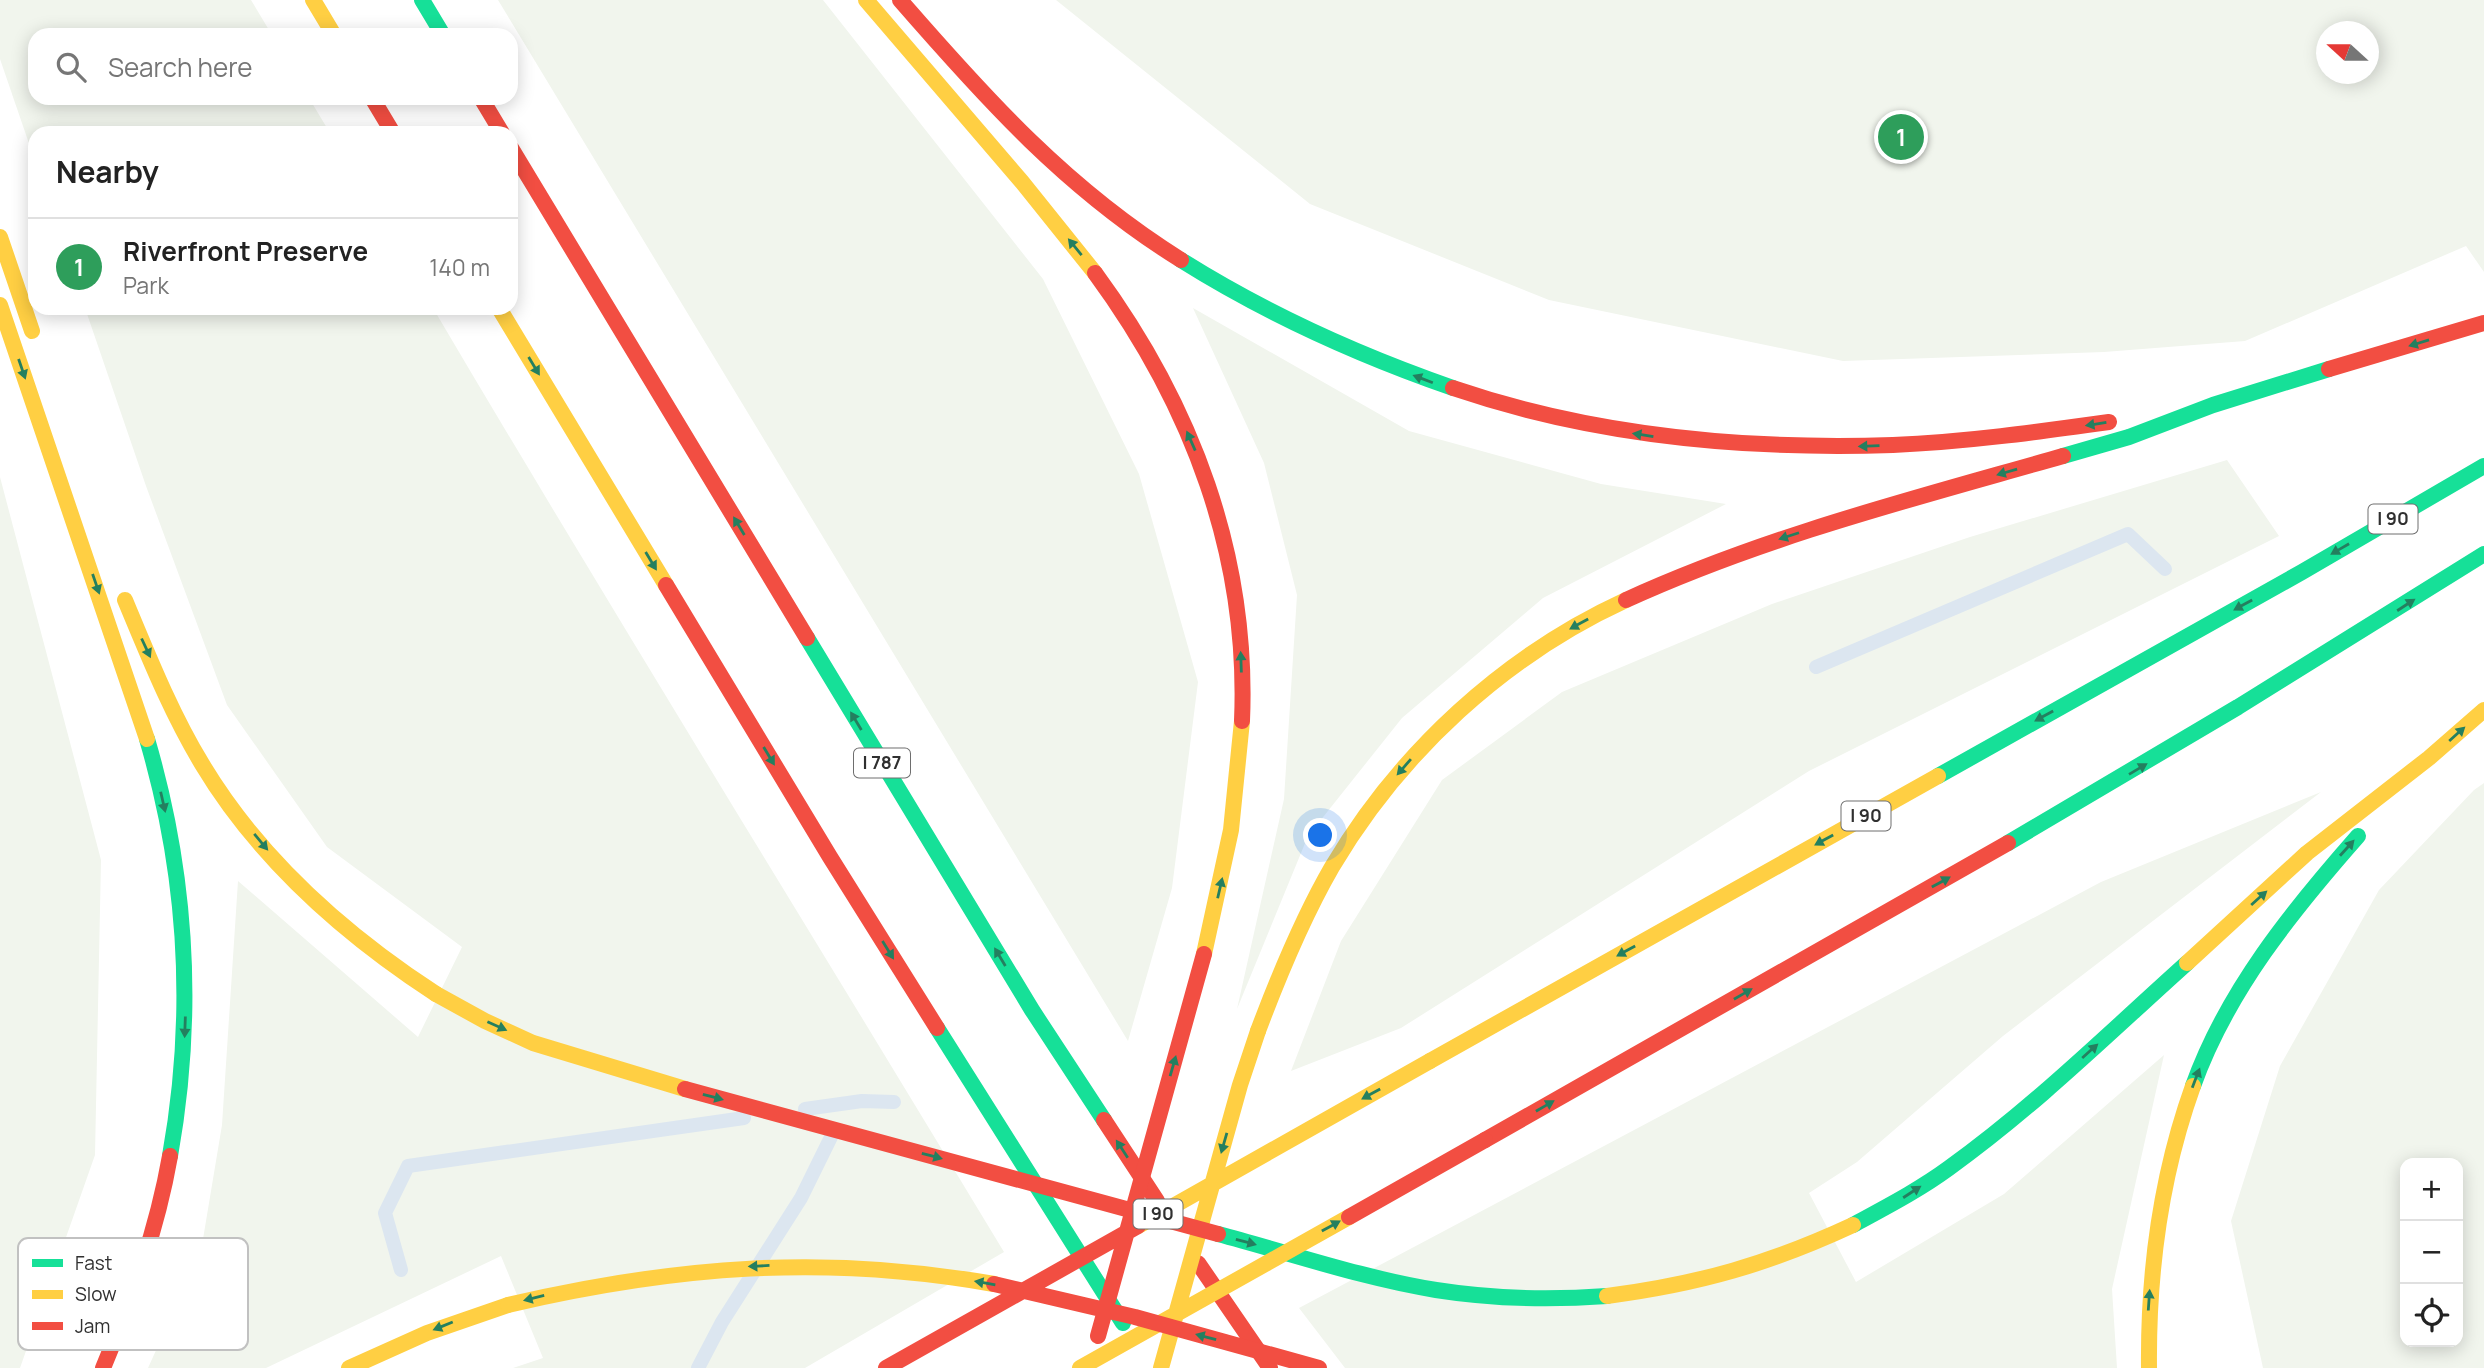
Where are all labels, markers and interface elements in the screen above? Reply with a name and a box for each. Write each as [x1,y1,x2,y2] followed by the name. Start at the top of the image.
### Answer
[2316,21,2379,84] north arrow
[28,28,518,105] search box
[52,48,90,86] icon: search
[108,49,253,85] text: Search here
[1878,111,1924,163] pin: 1
[56,151,159,192] text: Nearby
[123,233,368,269] text: Riverfront Preserve
[1067,238,1082,256] one-way arrow
[74,251,84,283] text: 1
[429,251,490,283] text: 140 m
[123,269,169,301] text: Park
[2408,338,2429,348] one-way arrow
[527,357,540,376] one-way arrow
[17,359,28,380] one-way arrow
[1412,373,1433,384] one-way arrow
[2085,419,2107,430] one-way arrow
[1631,429,1653,440] one-way arrow
[1185,431,1197,451] one-way arrow
[1858,441,1880,452] one-way arrow
[1996,468,2017,478] one-way arrow
[2368,504,2418,534] road number: I 90
[732,517,745,536] one-way arrow
[1778,531,1799,542] one-way arrow
[2331,543,2350,556] one-way arrow
[645,552,657,571] one-way arrow
[91,574,102,595] one-way arrow
[2397,598,2416,611] one-way arrow
[2233,599,2252,611] one-way arrow
[1569,618,1589,630] one-way arrow
[140,638,151,658] one-way arrow
[1236,650,1247,672] one-way arrow
[2034,710,2054,722] one-way arrow
[849,712,862,731] one-way arrow
[2448,726,2466,742] one-way arrow
[762,747,775,766] one-way arrow
[854,748,910,778] road number: I 787
[1397,759,1412,776] one-way arrow
[2128,762,2147,775] one-way arrow
[158,791,169,813] one-way arrow
[1842,802,1890,830] road number: I 90
[1303,818,1337,852] your location
[253,834,268,851] one-way arrow
[1815,834,1834,846] one-way arrow
[2339,839,2355,857] one-way arrow
[1215,876,1226,898] one-way arrow
[1931,876,1950,888] one-way arrow
[2250,890,2268,906] one-way arrow
[881,940,894,960] one-way arrow
[1616,945,1636,957] one-way arrow
[994,948,1006,967] one-way arrow
[1733,988,1752,1000] one-way arrow
[179,1016,191,1038] one-way arrow
[486,1021,507,1032] one-way arrow
[2081,1043,2098,1059] one-way arrow
[1168,1055,1179,1077] one-way arrow
[2191,1068,2202,1089] one-way arrow
[1361,1088,1380,1100] one-way arrow
[702,1092,724,1103] one-way arrow
[1535,1100,1554,1112] one-way arrow
[1218,1132,1229,1154] one-way arrow
[1115,1140,1129,1158] one-way arrow
[922,1152,943,1162] one-way arrow
[2400,1158,2463,1347] map controls
[2400,1158,2463,1221] button: +
[1903,1186,1922,1199] one-way arrow
[1134,1199,1182,1228] road number: I 90
[1322,1220,1341,1232] one-way arrow
[2400,1221,2463,1284] button: −
[1236,1237,1258,1248] one-way arrow
[18,1238,248,1350] legend
[75,1250,112,1276] text: Fast
[747,1261,769,1272] one-way arrow
[974,1277,996,1288] one-way arrow
[75,1281,117,1307] text: Slow
[2400,1284,2463,1347] button: locate
[2144,1289,2155,1311] one-way arrow
[523,1293,545,1304] one-way arrow
[75,1313,110,1339] text: Jam
[432,1321,453,1332] one-way arrow
[1195,1331,1216,1341] one-way arrow

